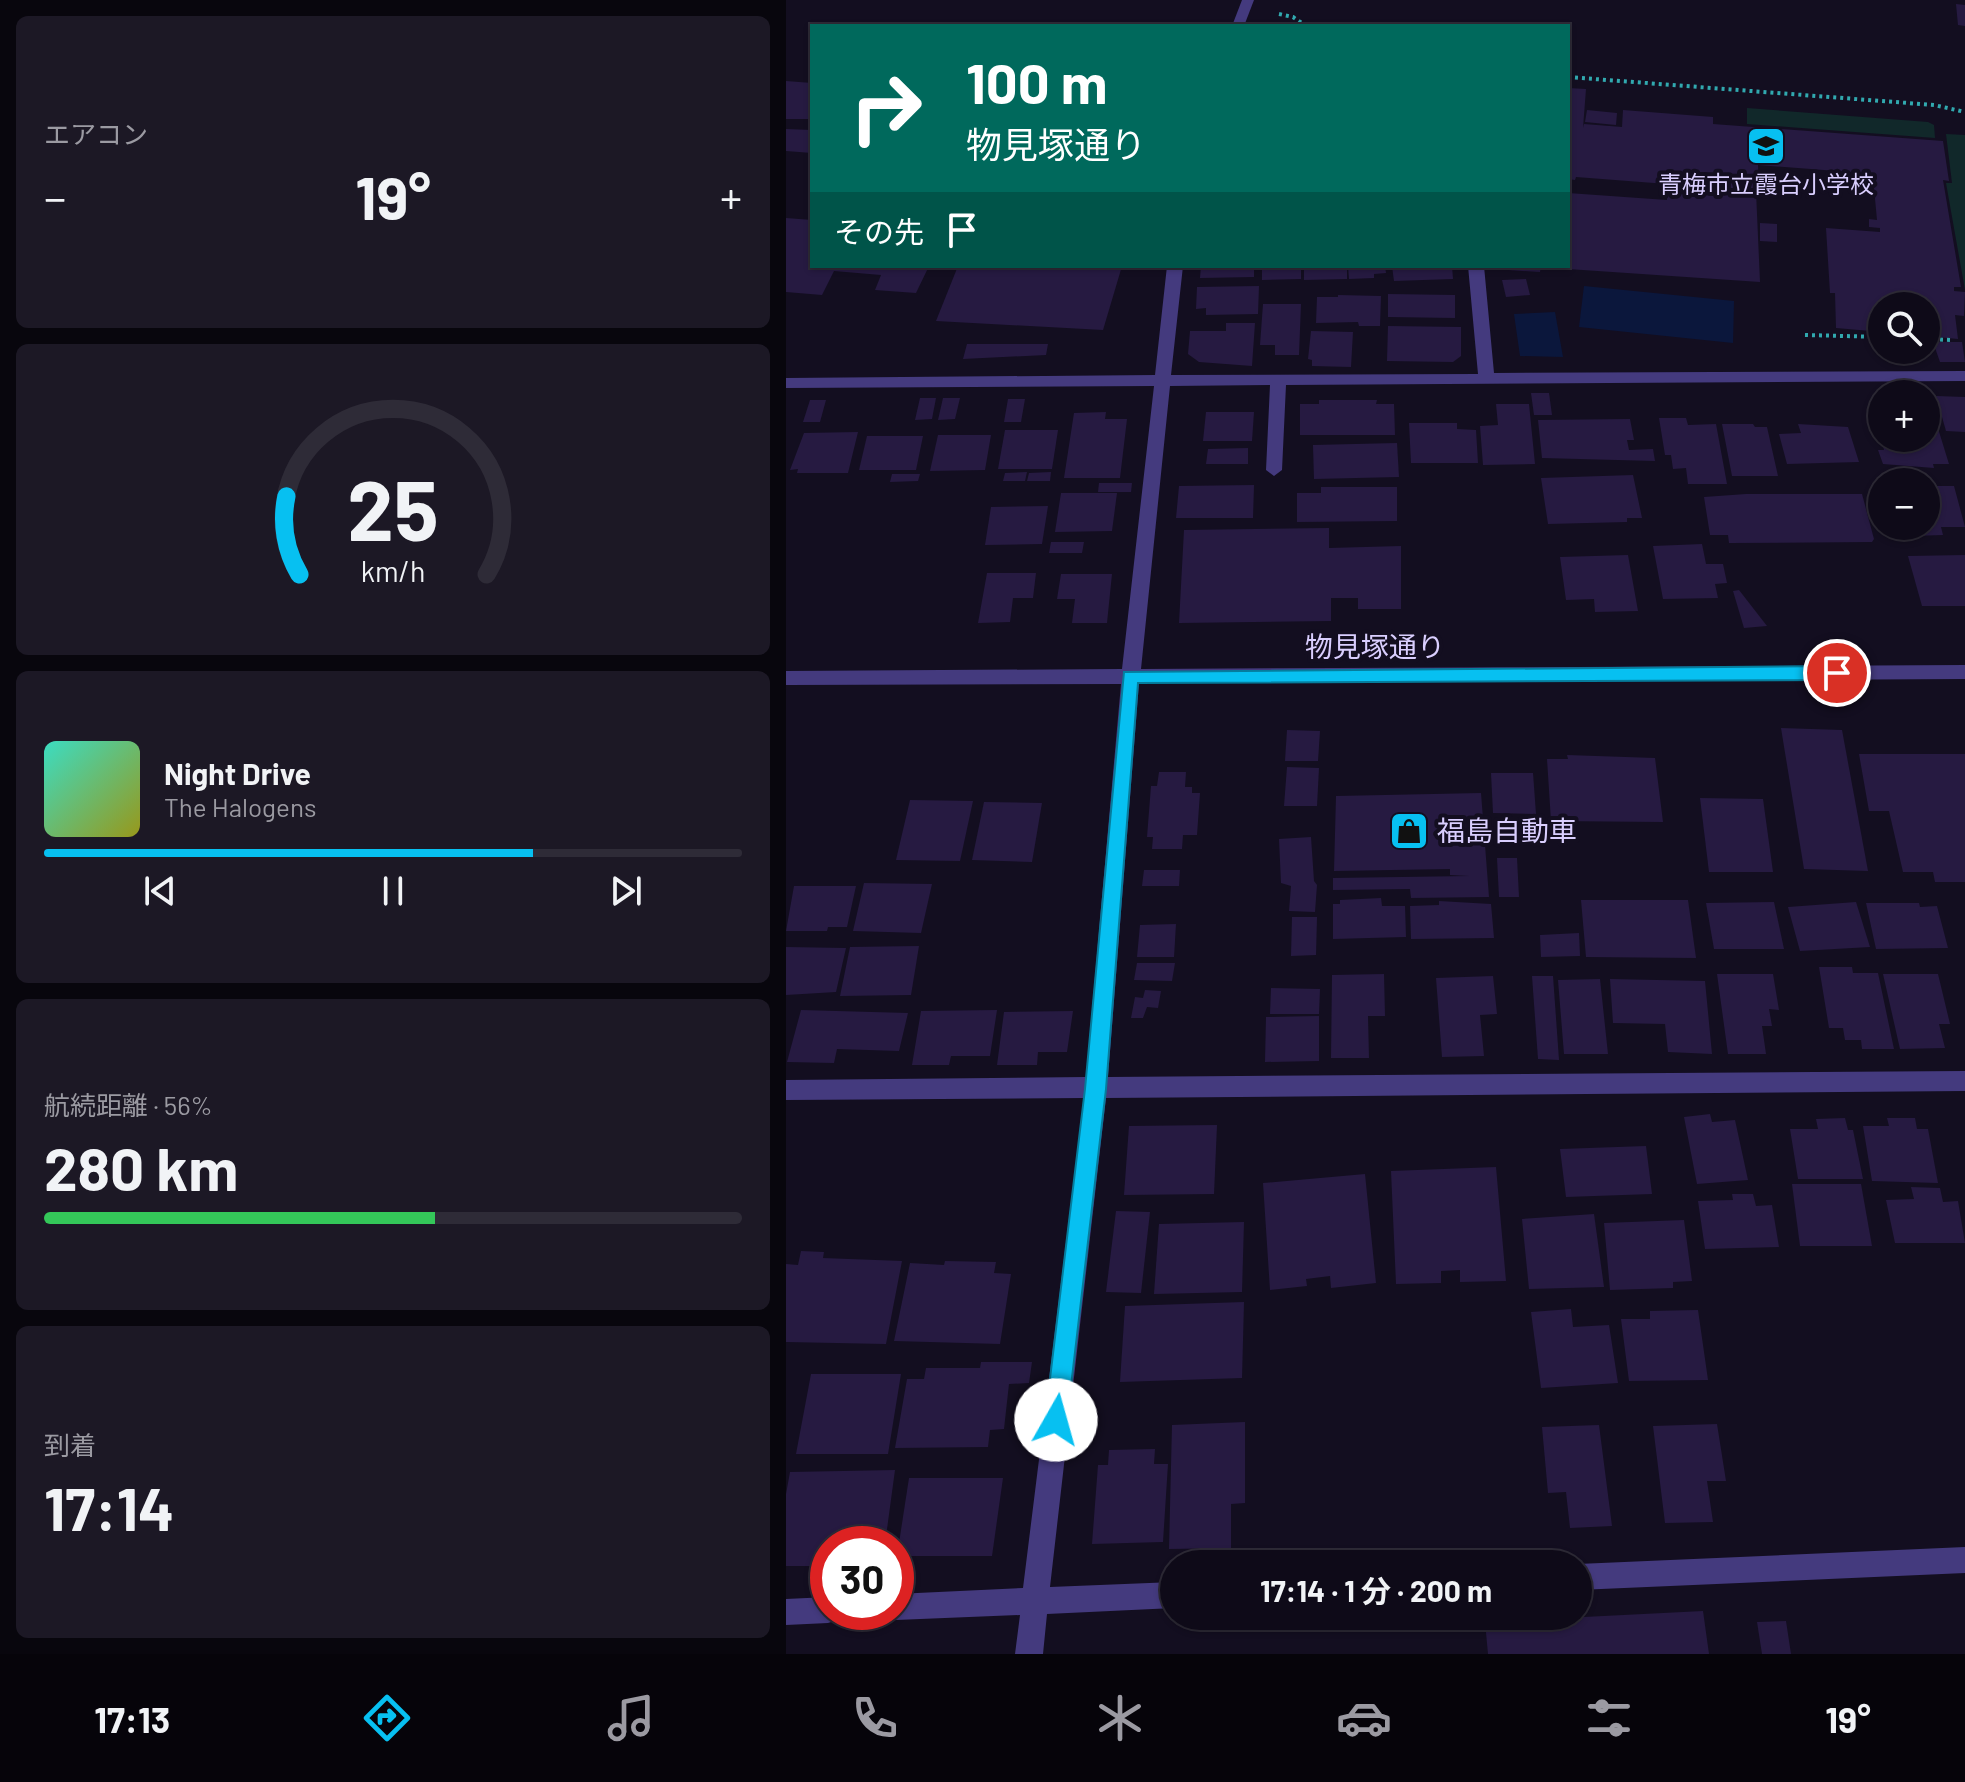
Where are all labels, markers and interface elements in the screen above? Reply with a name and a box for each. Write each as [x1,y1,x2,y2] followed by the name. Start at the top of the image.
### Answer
[966,48,1108,115] text: 100 m
[834,56,938,160] icon: right
[44,118,148,149] text: エアコン
[966,122,1146,165] text: 物見塚通り
[1745,125,1787,167] school or university icon: 青梅市立霞台小学校
[355,160,431,232] text: 19°
[1658,169,1874,198] place label: 青梅市立霞台小学校
[44,170,66,223] text: −
[720,170,742,223] text: +
[940,208,984,252] icon: arrive
[834,213,924,249] text: その先
[1868,292,1940,540] map controls
[1868,292,1940,364] button: search
[1868,380,1940,452] button: +
[347,458,439,558] text: 25
[1868,468,1940,540] button: −
[361,554,425,589] text: km/h
[1305,629,1445,663] street label: 物見塚通り
[1803,639,1871,707] pin
[1815,651,1859,695] icon: arrive
[164,755,311,791] text: Night Drive
[164,791,316,822] text: The Halogens
[1388,810,1430,852] shop icon: 福島自動車
[1437,813,1577,847] place label: 福島自動車
[138,869,182,913] icon: previous
[371,869,415,913] icon: pause
[604,869,648,913] icon: next
[44,1089,213,1120] text: 航続距離 · 56%
[44,1131,238,1203] text: 280 km
[1014,1378,1098,1462] position arrow
[44,1429,96,1460] text: 到着
[44,1471,174,1543] text: 17:14
[810,1526,914,1630] speed limit sign: 30
[1260,1572,1492,1608] text: 17:14 · 1 分 · 200 m
[359,1690,415,1746] icon: directions
[603,1690,659,1746] icon: music
[847,1690,903,1746] icon: phone
[1092,1690,1148,1746] icon: climate
[1336,1690,1392,1746] icon: car
[1581,1690,1637,1746] icon: filters
[94,1697,170,1740] text: 17:13
[1825,1697,1871,1740] text: 19°

